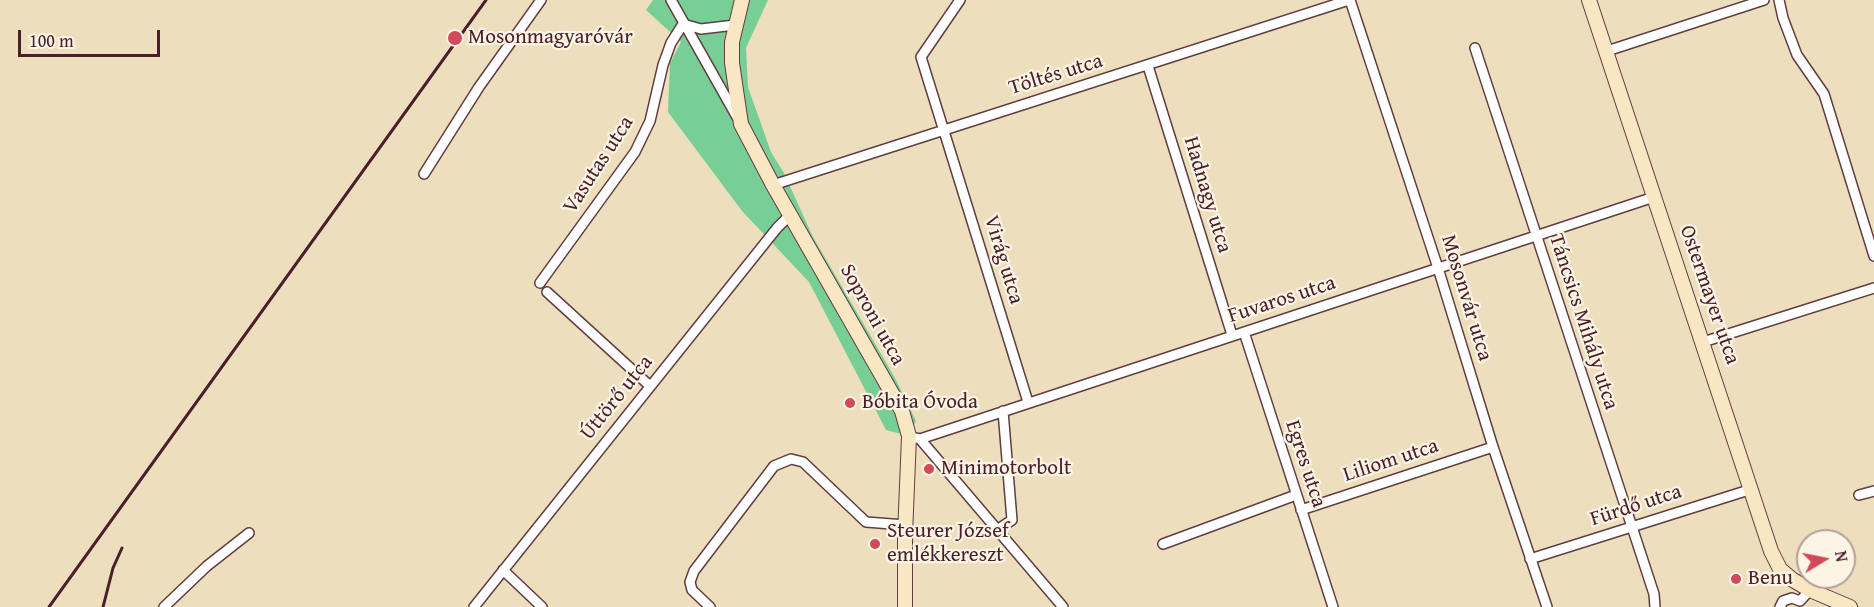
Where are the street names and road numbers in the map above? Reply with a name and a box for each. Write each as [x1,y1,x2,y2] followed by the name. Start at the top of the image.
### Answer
[1006,49,1106,101] street label: Töltés utca
[558,112,640,218] street label: Vasutas utca
[1177,134,1237,256] street label: Hadnagy utca
[978,213,1028,307] street label: Virág utca
[1673,222,1745,368] street label: Ostermayer utca
[1543,231,1623,413] street label: Táncsics Mihály utca
[1435,232,1497,364] street label: Mosonvár utca
[834,260,910,370] street label: Soproni utca
[1225,271,1339,329] street label: Fuvaros utca
[575,351,659,445] street label: Úttörő utca
[1279,417,1331,511] street label: Egres utca
[1340,434,1442,488] street label: Liliom utca
[1587,479,1685,533] street label: Fürdő utca

